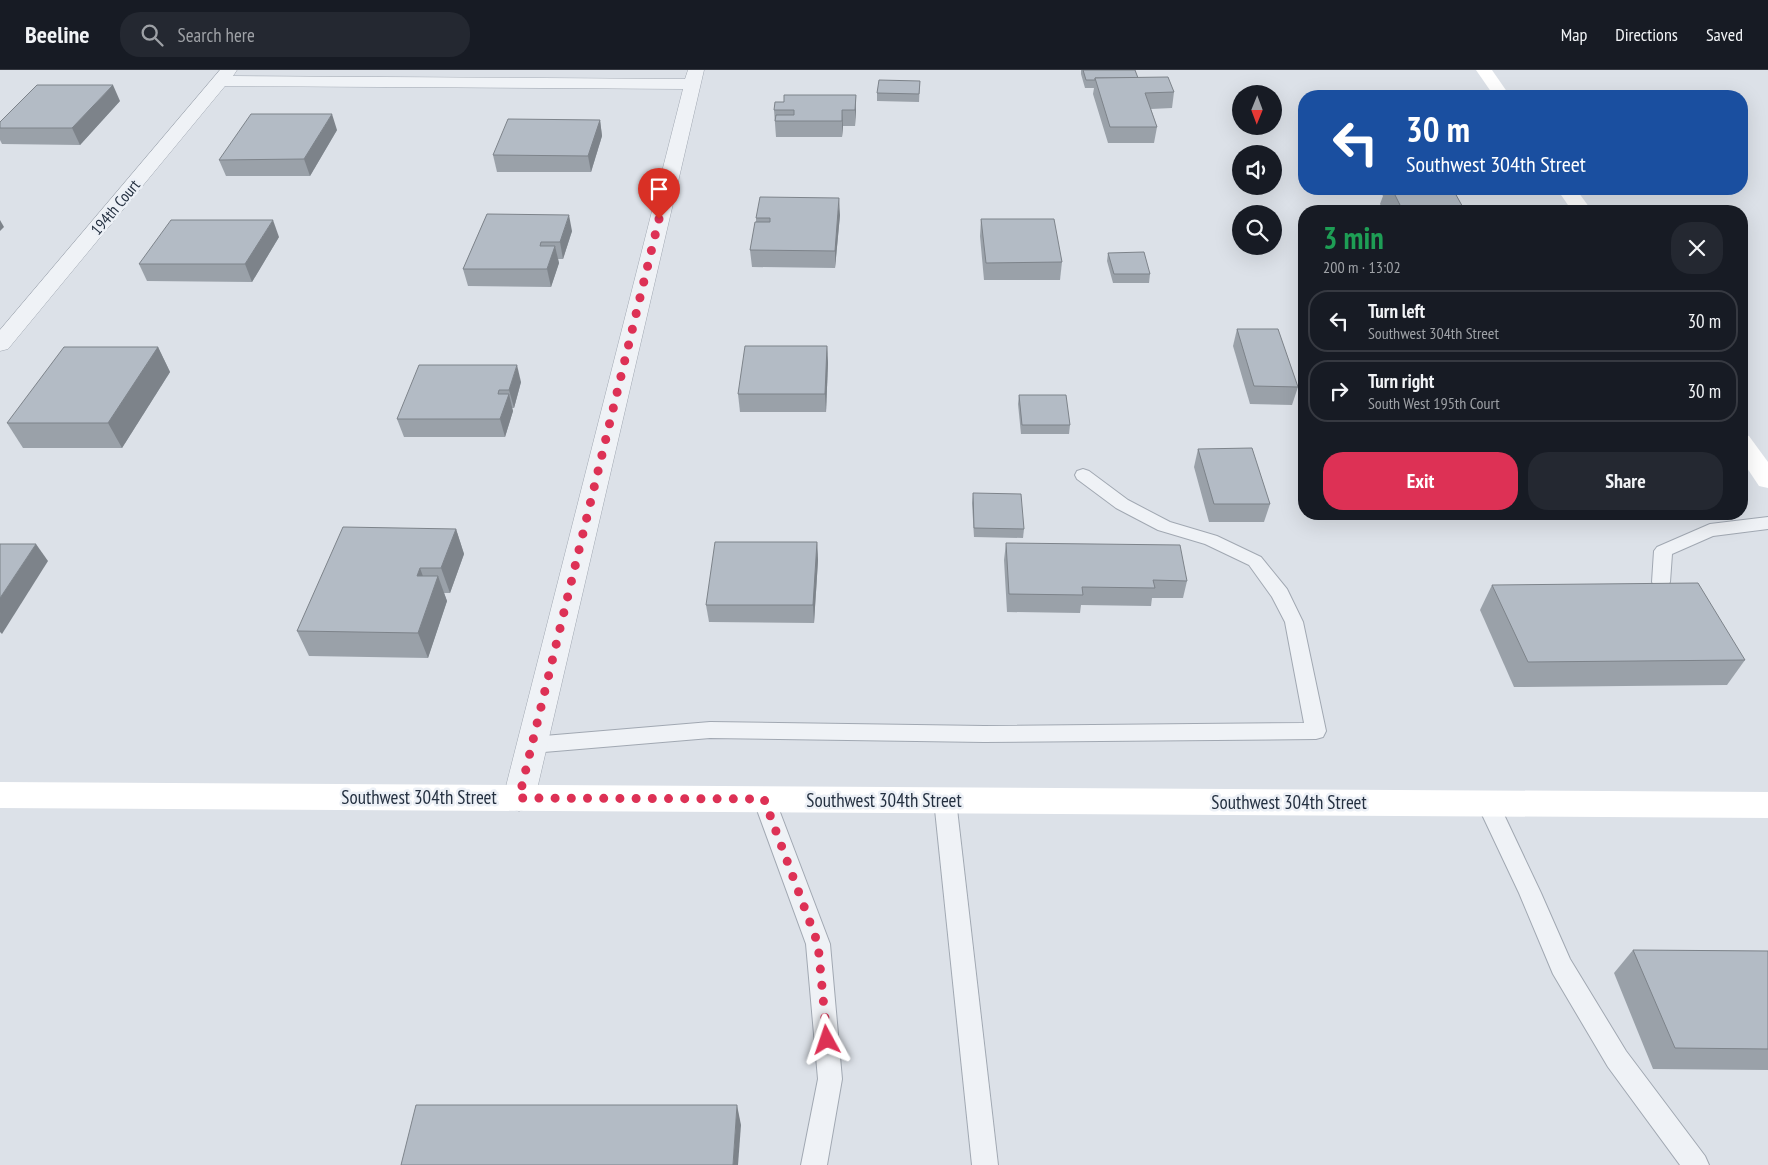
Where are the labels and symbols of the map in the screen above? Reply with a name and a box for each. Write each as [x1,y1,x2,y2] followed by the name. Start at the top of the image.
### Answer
[1232,85,1282,135] north arrow
[638,168,680,219] pin
[86,175,144,239] street label: 194th Court
[341,785,497,809] street label: Southwest 304th Street
[806,788,962,812] street label: Southwest 304th Street
[1211,790,1367,814] street label: Southwest 304th Street
[800,1013,852,1065] position arrow

